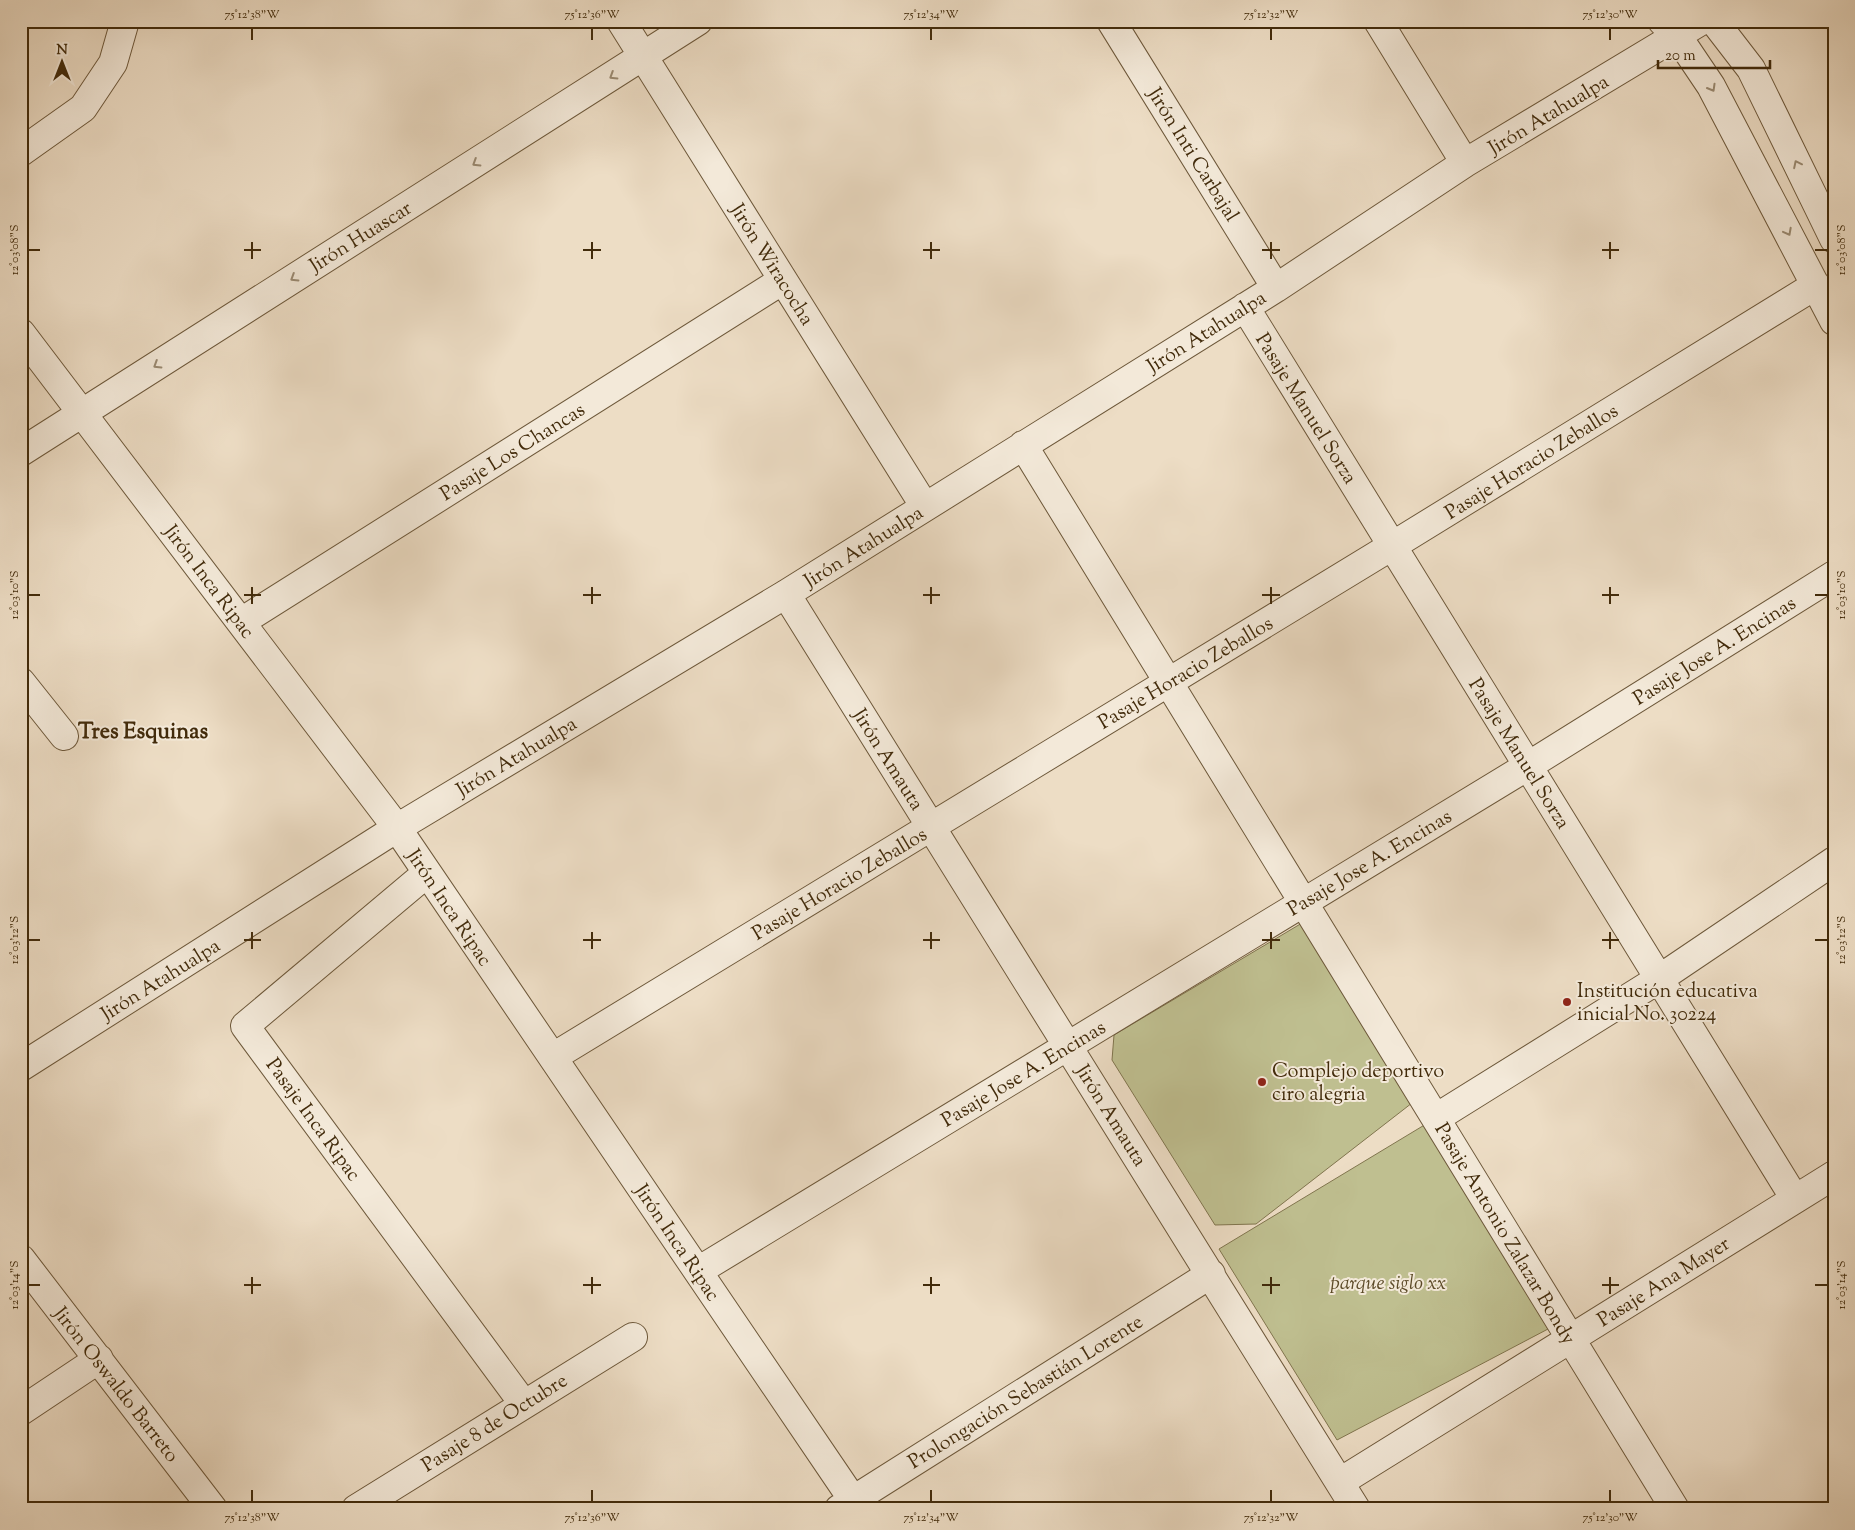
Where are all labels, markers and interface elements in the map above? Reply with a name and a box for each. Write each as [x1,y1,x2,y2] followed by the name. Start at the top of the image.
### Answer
[224,6,280,24] text: 75°12'38"W
[564,6,620,24] text: 75°12'36"W
[903,6,959,24] text: 75°12'34"W
[1244,6,1299,24] text: 75°12'32"W
[1582,6,1638,24] text: 75°12'30"W
[38,38,88,88] north arrow
[1658,38,1770,70] scale bar
[56,41,68,61] text: N
[1665,46,1696,67] text: 20 m
[609,69,618,79] one-way arrow
[1483,69,1615,164] street label: Jirón Atahualpa
[1138,82,1245,228] street label: Jirón Inti Carbajal
[1705,83,1715,92] one-way arrow
[472,156,481,166] one-way arrow
[1793,160,1803,169] one-way arrow
[304,195,419,282] street label: Jirón Huascar
[721,198,820,332] street label: Jirón Wiracocha
[6,225,24,275] text: 12°03'08"S
[1833,225,1851,275] text: 12°03'08"S
[1782,227,1792,236] one-way arrow
[291,272,300,281] one-way arrow
[1141,285,1273,382] street label: Jirón Atahualpa
[1247,328,1363,490] street label: Pasaje Manuel Sorza
[153,359,162,369] one-way arrow
[435,397,592,509] street label: Pasaje Los Chancas
[1440,398,1625,528] street label: Pasaje Horacio Zeballos
[798,500,930,597] street label: Jirón Atahualpa
[155,519,260,645] street label: Jirón Inca Ripac
[6,571,24,619] text: 12°03'10"S
[1833,571,1851,619] text: 12°03'10"S
[1628,590,1803,714] street label: Pasaje Jose A. Encinas
[1093,610,1279,738] street label: Pasaje Horacio Zeballos
[1460,673,1576,835] street label: Pasaje Manuel Sorza
[844,703,930,817] street label: Jirón Amauta
[451,711,583,806] street label: Jirón Atahualpa
[78,717,208,749] district label: Tres Esquinas
[1283,803,1458,925] street label: Pasaje Jose A. Encinas
[747,821,933,949] street label: Pasaje Horacio Zeballos
[397,843,498,973] street label: Jirón Inca Ripac
[6,916,24,964] text: 12°03'12"S
[1833,916,1851,964] text: 12°03'12"S
[95,933,227,1030] street label: Jirón Atahualpa
[1577,978,1758,1030] place label: Institución educativa inicial No. 30224
[1561,996,1573,1008] marker: Institución educativa inicial No. 30224
[937,1014,1112,1136] street label: Pasaje Jose A. Encinas
[257,1053,367,1188] street label: Pasaje Inca Ripac
[1272,1058,1444,1110] place label: Complejo deportivo ciro alegria
[1067,1059,1153,1173] street label: Jirón Amauta
[1256,1076,1268,1088] marker: Complejo deportivo ciro alegria
[1426,1118,1582,1351] street label: Pasaje Antonio Zalazar Bondy
[625,1178,726,1308] street label: Jirón Inca Ripac
[1592,1230,1737,1336] street label: Pasaje Ana Mayer
[6,1261,24,1309] text: 12°03'14"S
[1833,1261,1851,1309] text: 12°03'14"S
[1330,1270,1446,1299] park label: parque siglo xx
[44,1301,185,1469] street label: Jirón Oswaldo Barreto
[903,1309,1149,1478] street label: Prolongación Sebastián Lorente
[417,1368,574,1481] street label: Pasaje 8 de Octubre
[224,1509,280,1527] text: 75°12'38"W
[564,1509,620,1527] text: 75°12'36"W
[903,1509,959,1527] text: 75°12'34"W
[1244,1509,1299,1527] text: 75°12'32"W
[1582,1509,1638,1527] text: 75°12'30"W

